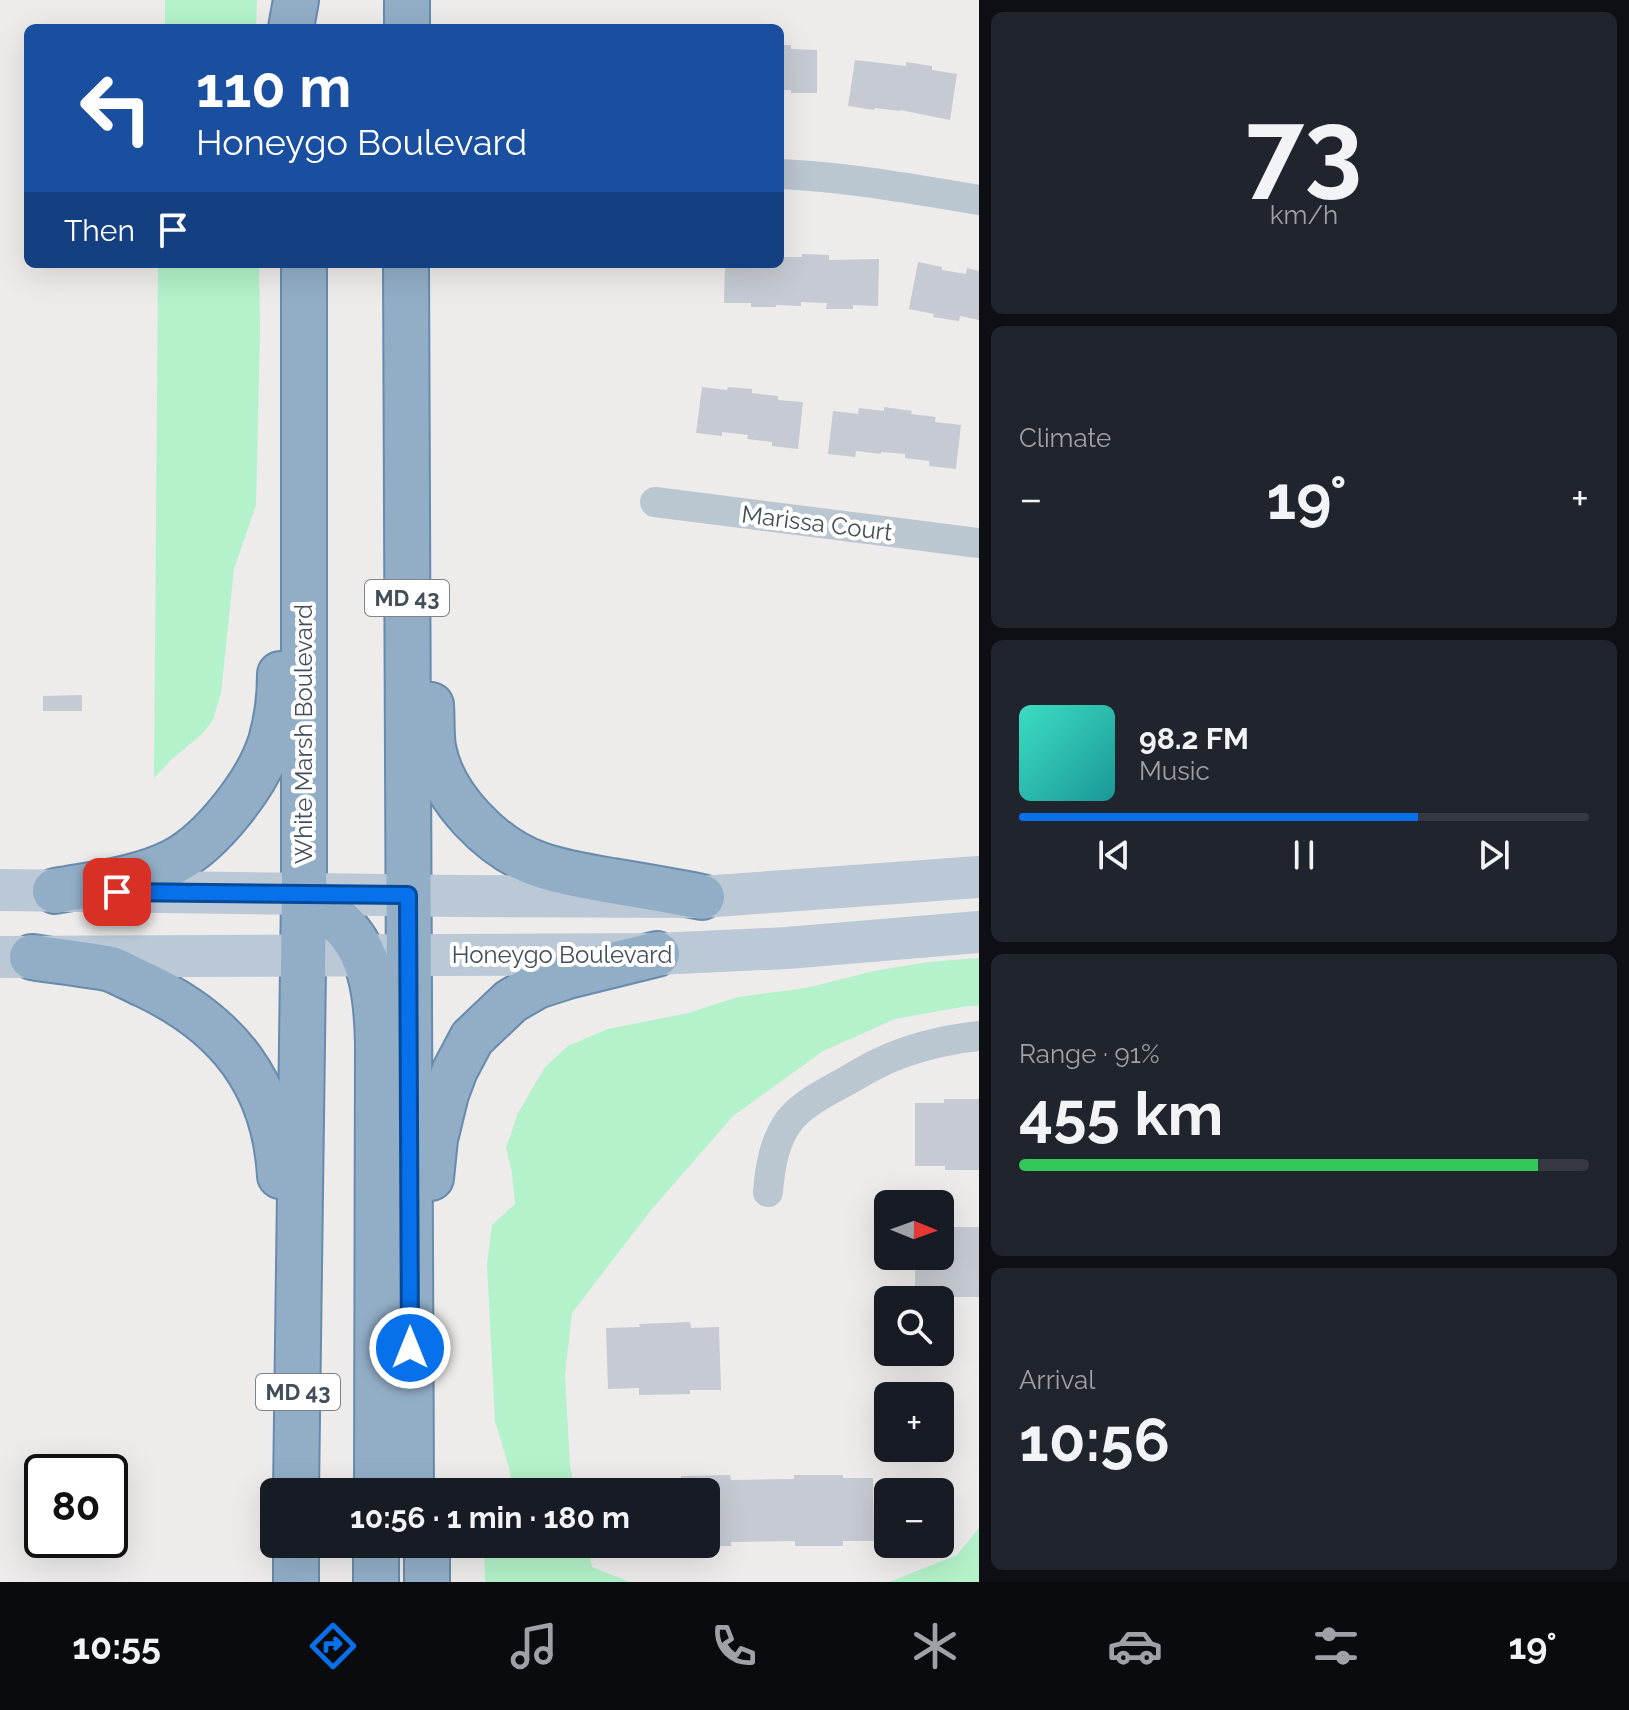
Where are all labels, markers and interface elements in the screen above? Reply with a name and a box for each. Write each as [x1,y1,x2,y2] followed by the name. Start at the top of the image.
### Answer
[196,54,351,120] text: 110 m
[64,56,168,160] icon: left
[1246,87,1362,209] text: 73
[196,121,527,163] text: Honeygo Boulevard
[1270,200,1338,230] text: km/h
[151,208,195,252] icon: arrive
[64,213,135,248] text: Then
[1019,423,1111,453] text: Climate
[1267,463,1347,533] text: 19°
[1019,473,1043,524] text: −
[1571,473,1589,524] text: +
[740,499,894,547] street label: Marissa Court
[365,580,449,616] road number: MD 43
[289,604,318,864] street label: White Marsh Boulevard
[1139,721,1249,756] text: 98.2 FM
[1139,756,1210,786] text: Music
[1092,833,1136,877] icon: previous
[1282,833,1326,877] icon: pause
[1472,833,1516,877] icon: next
[83,858,151,926] pin
[95,870,139,914] icon: arrive
[452,940,672,969] street label: Honeygo Boulevard
[1019,1039,1160,1069] text: Range · 91%
[1019,1079,1223,1149] text: 455 km
[874,1190,954,1270] north arrow
[874,1190,954,1558] map controls
[874,1286,954,1366] button: search
[368,1306,452,1390] position arrow
[1019,1365,1095,1395] text: Arrival
[256,1374,340,1410] road number: MD 43
[874,1382,954,1462] button: +
[1019,1405,1170,1475] text: 10:56
[24,1454,128,1558] speed limit sign: 80
[874,1478,954,1558] button: −
[350,1500,630,1535] text: 10:56 · 1 min · 180 m
[305,1618,361,1674] icon: directions
[506,1618,562,1674] icon: music
[706,1618,762,1674] icon: phone
[907,1618,963,1674] icon: climate
[1107,1618,1163,1674] icon: car
[1308,1618,1364,1674] icon: filters
[72,1625,161,1667] text: 10:55
[1508,1625,1557,1667] text: 19°

